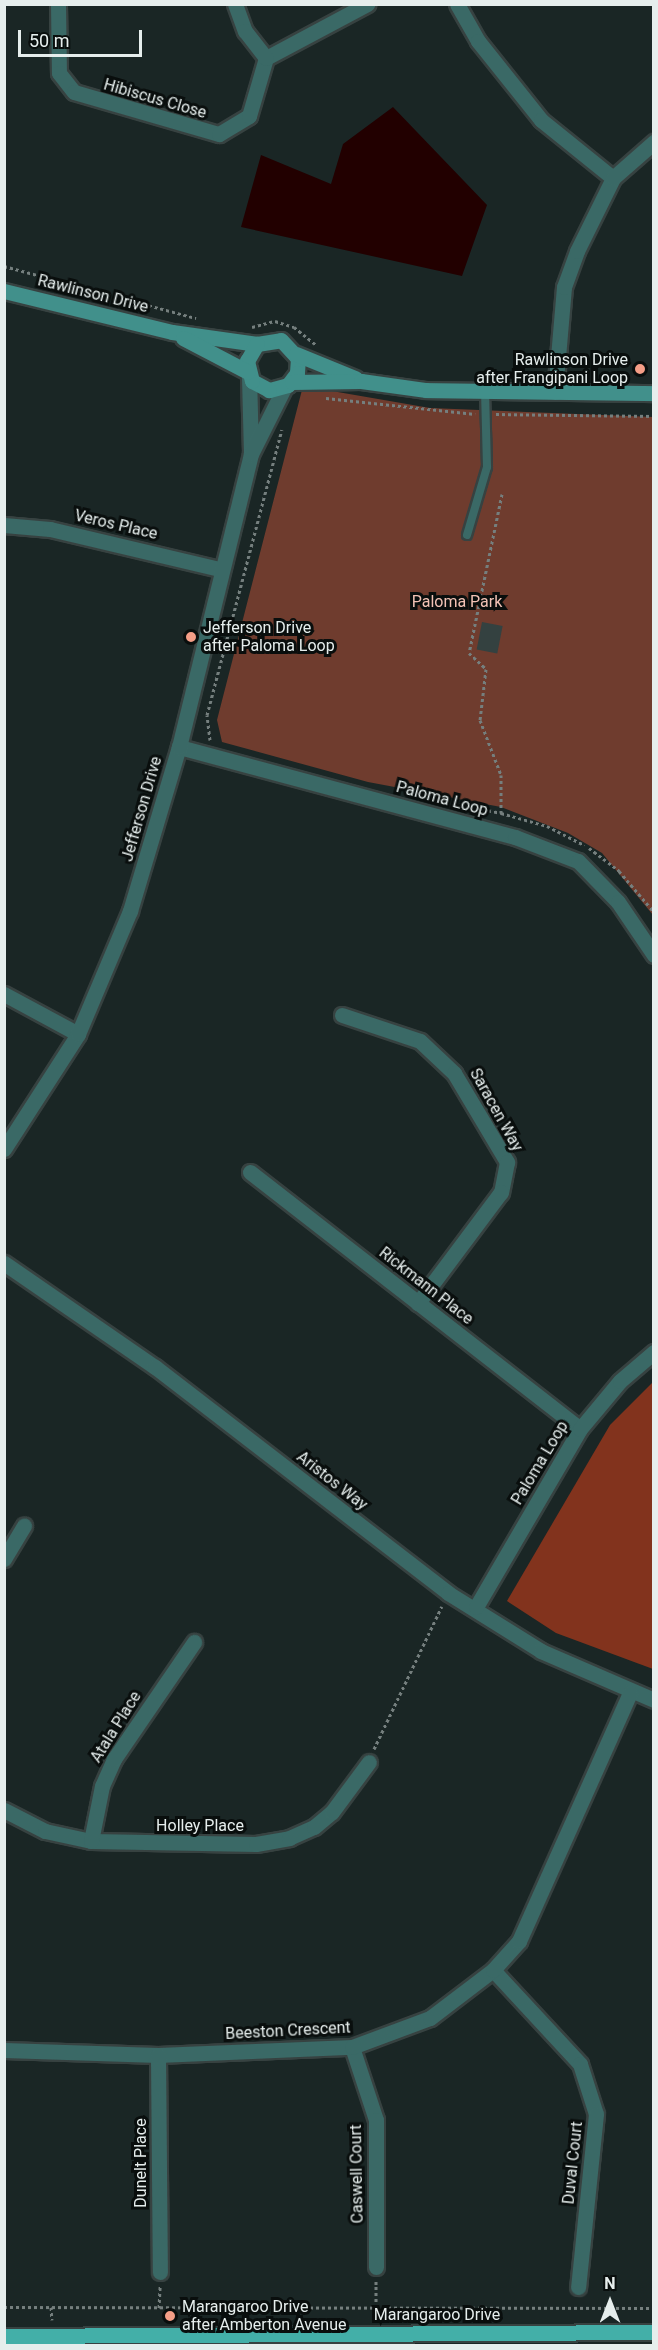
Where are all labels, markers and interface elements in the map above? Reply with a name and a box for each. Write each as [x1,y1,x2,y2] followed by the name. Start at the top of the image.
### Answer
[21,18,146,56] scale bar
[29,30,69,51] text: 50 m
[101,75,209,123] street label: Hibiscus Close
[36,271,150,317] street label: Rawlinson Drive
[476,350,628,388] place label: Rawlinson Drive after Frangipani Loop
[633,362,647,376] marker: Rawlinson Drive after Frangipani Loop
[73,506,159,544] street label: Veros Place
[412,592,502,612] park label: Paloma Park
[203,618,335,656] place label: Jefferson Drive after Paloma Loop
[184,630,198,644] marker: Jefferson Drive after Paloma Loop
[118,754,166,864] street label: Jefferson Drive
[394,778,490,820] street label: Paloma Loop
[465,1065,527,1155] street label: Saracen Way
[375,1243,477,1329] street label: Rickmann Place
[507,1418,573,1508] street label: Paloma Loop
[293,1447,371,1515] street label: Aristos Way
[87,1688,145,1766] street label: Atala Place
[156,1816,244,1836] street label: Holley Place
[225,2018,351,2044] street label: Beeston Crescent
[131,2118,151,2208] street label: Dunelt Place
[559,2121,587,2205] street label: Duval Court
[347,2124,367,2224] street label: Caswell Court
[580,2272,640,2332] north arrow
[604,2274,616,2293] text: N
[182,2297,346,2335] place label: Marangaroo Drive after Amberton Avenue
[374,2305,500,2325] street label: Marangaroo Drive
[163,2309,177,2323] marker: Marangaroo Drive after Amberton Avenue

